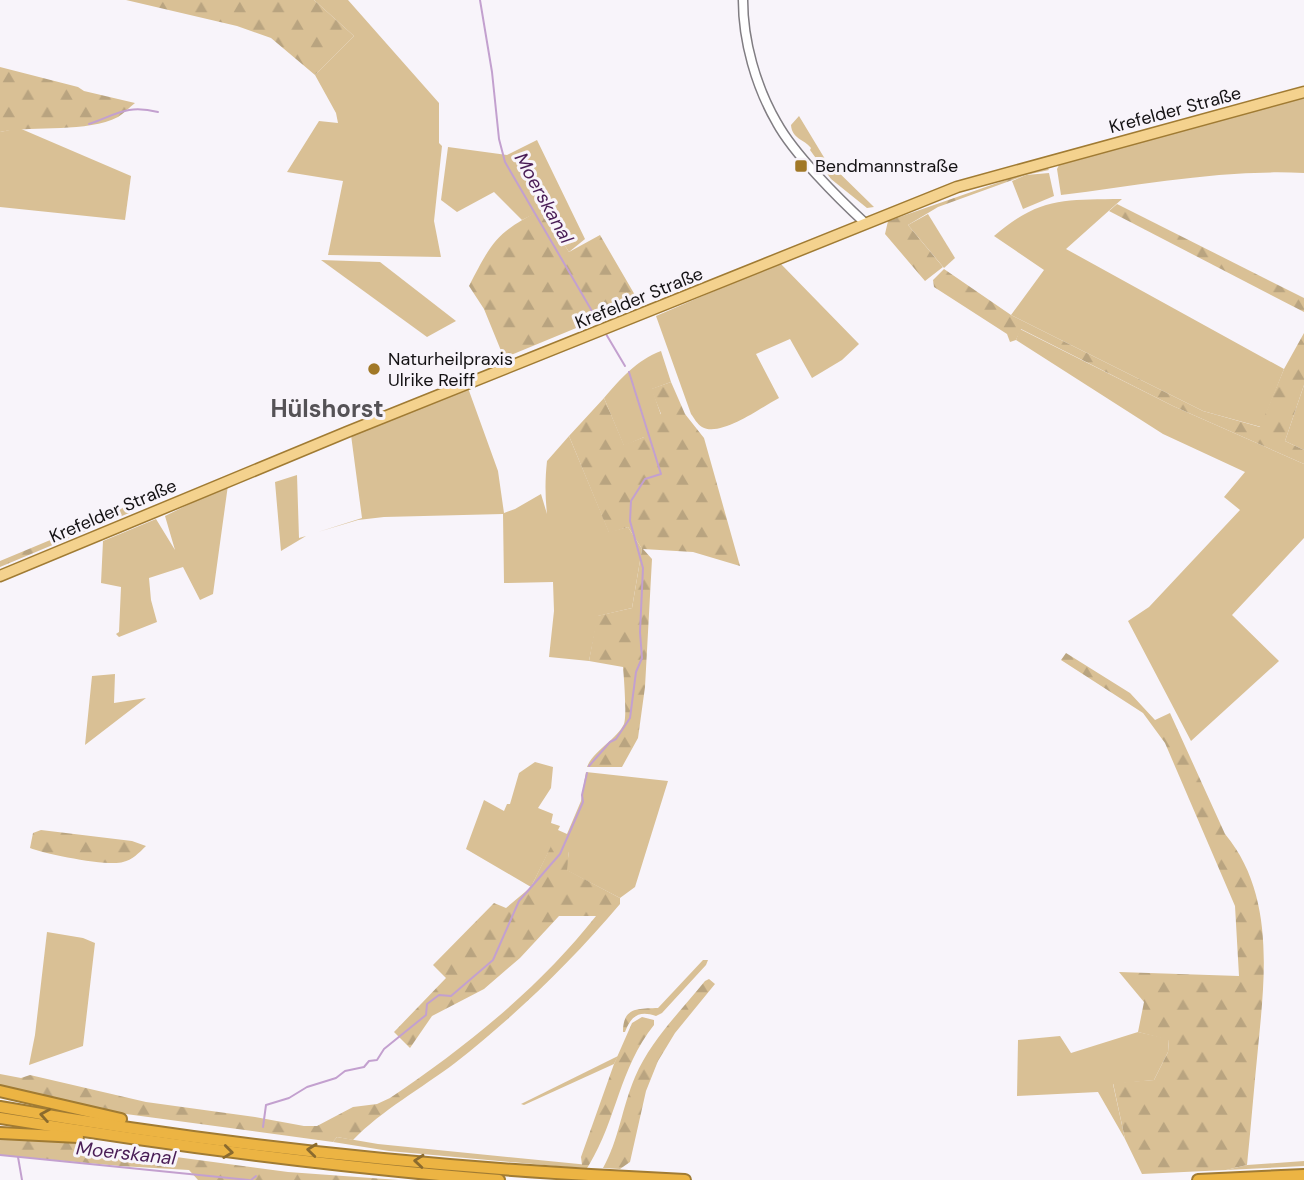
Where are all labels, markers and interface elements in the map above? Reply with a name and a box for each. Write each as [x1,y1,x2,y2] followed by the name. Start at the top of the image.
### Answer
[1106,81,1244,139] street label: Krefelder Straße
[509,148,580,249] water label: Moerskanal
[815,154,958,178] place label: Bendmannstraße
[793,158,809,174] marker: Bendmannstraße
[572,261,706,335] street label: Krefelder Straße
[388,347,513,392] place label: Naturheilpraxis Ulrike Reiff
[366,361,382,377] marker: Naturheilpraxis Ulrike Reiff
[270,393,384,424] district label: Hülshorst
[46,473,180,549] street label: Krefelder Straße
[39,1108,51,1123] one-way arrow
[75,1135,178,1171] water label: Moerskanal
[306,1143,318,1158] one-way arrow
[222,1144,233,1159] one-way arrow
[413,1154,424,1169] one-way arrow

